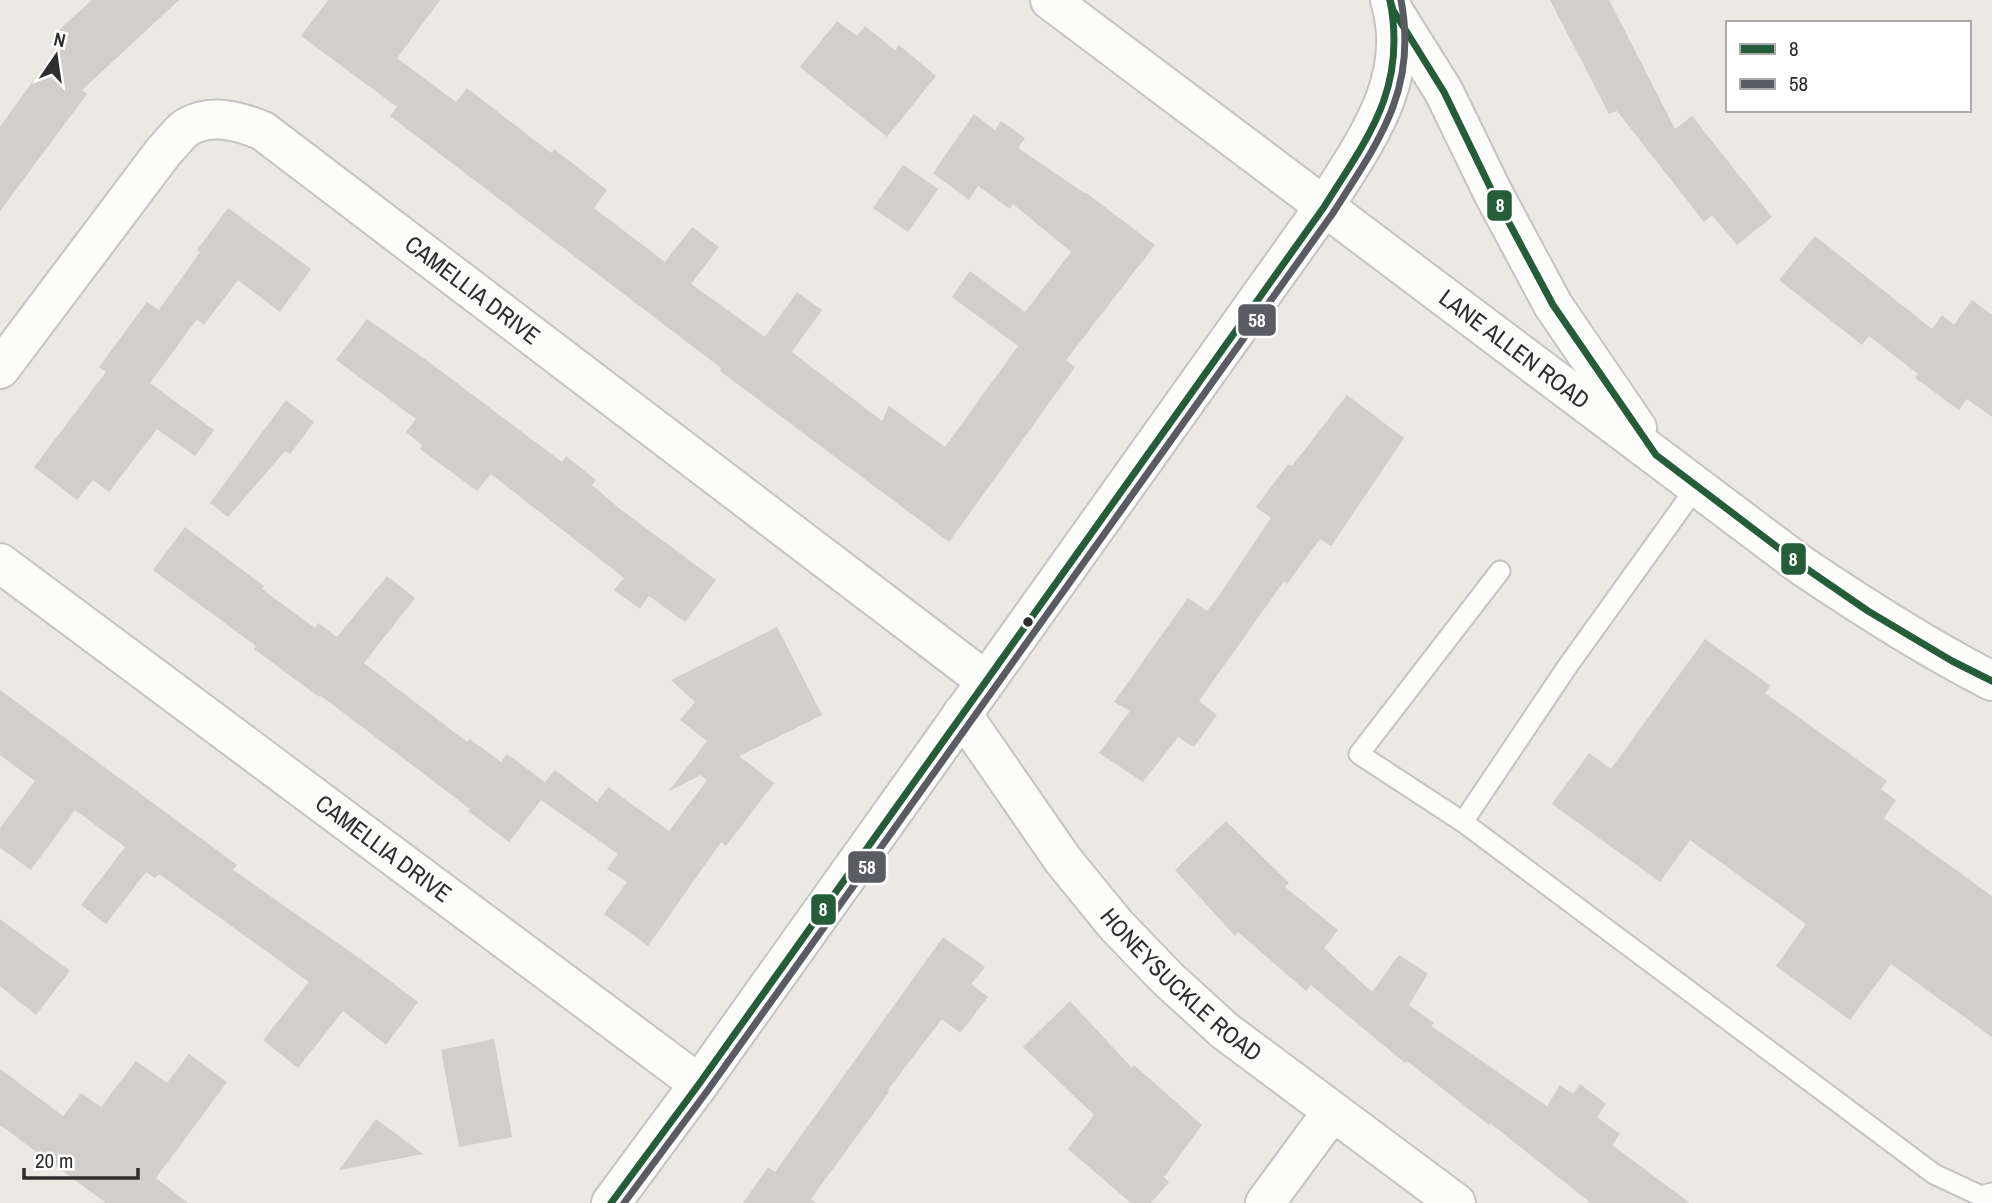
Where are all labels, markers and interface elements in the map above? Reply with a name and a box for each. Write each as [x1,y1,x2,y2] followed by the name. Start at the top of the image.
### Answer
[21,21,91,91] north arrow
[1726,21,1971,112] legend
[51,26,68,53] text: N
[1789,34,1799,63] text: 8
[1789,69,1808,98] text: 58
[1486,189,1513,222] line badge: 8
[1496,192,1505,218] text: 8
[399,228,547,351] street label: CAMELLIA DRIVE
[1433,281,1597,416] street label: LANE ALLEN ROAD
[1237,303,1277,337] line badge: 58
[1248,307,1266,333] text: 58
[1780,542,1807,576] line badge: 8
[1789,546,1798,572] text: 8
[1021,615,1035,629] unlabelled marker
[309,787,458,909] street label: CAMELLIA DRIVE
[847,850,887,884] line badge: 58
[858,854,876,880] text: 58
[810,893,837,926] line badge: 8
[819,896,828,922] text: 8
[1094,901,1269,1068] street label: HONEYSUCKLE ROAD
[24,1136,138,1180] scale bar
[35,1146,73,1175] text: 20 m

